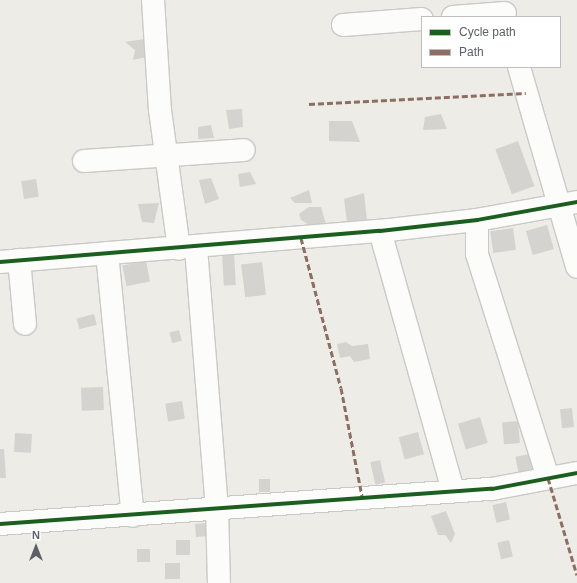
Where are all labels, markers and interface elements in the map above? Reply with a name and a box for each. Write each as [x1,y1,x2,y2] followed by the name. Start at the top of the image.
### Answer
[421,16,561,68] legend
[459,25,516,39] text: Cycle path
[459,45,484,59] text: Path
[16,527,56,567] north arrow
[32,529,40,541] text: N

